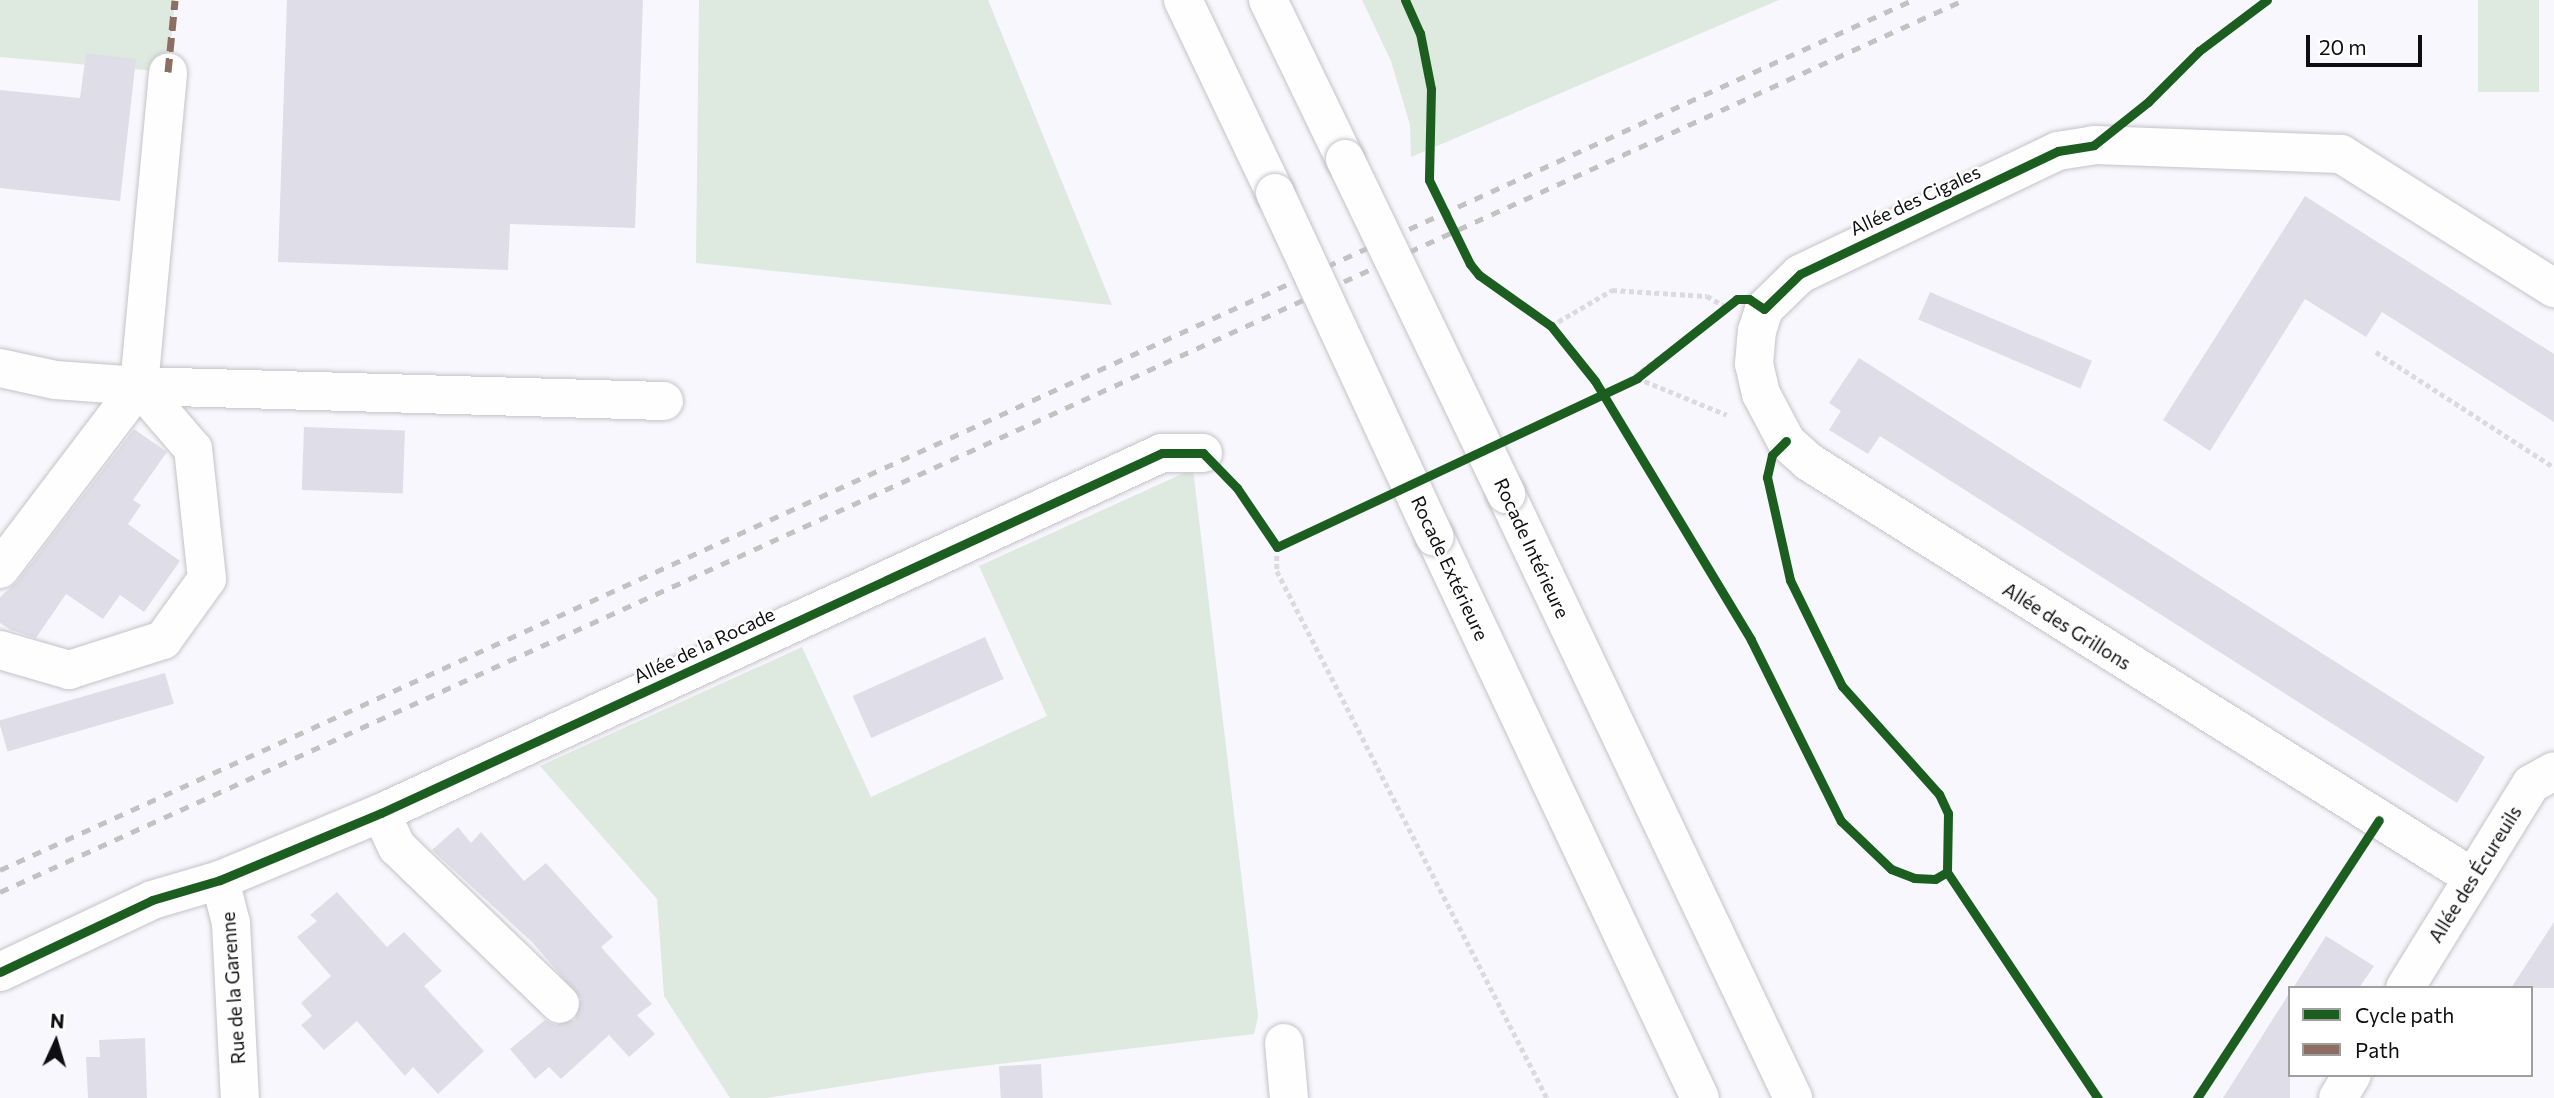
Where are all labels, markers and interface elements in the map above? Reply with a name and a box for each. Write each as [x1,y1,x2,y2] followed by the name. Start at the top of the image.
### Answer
[2309,21,2424,65] scale bar
[2319,34,2367,59] text: 20 m
[1846,160,1984,240] street label: Allée des Cigales
[1490,474,1574,622] street label: Rocade Intérieure
[1407,492,1493,644] street label: Rocade Extérieure
[1999,577,2135,675] street label: Allée des Grillons
[630,602,778,688] street label: Allée de la Rocade
[2424,801,2526,947] street label: Allée des Écureuils
[216,911,250,1065] street label: Rue de la Garenne
[2288,986,2533,1077] legend
[2355,1002,2454,1027] text: Cycle path
[21,1007,91,1077] north arrow
[50,1009,65,1033] text: N
[2355,1037,2400,1062] text: Path

